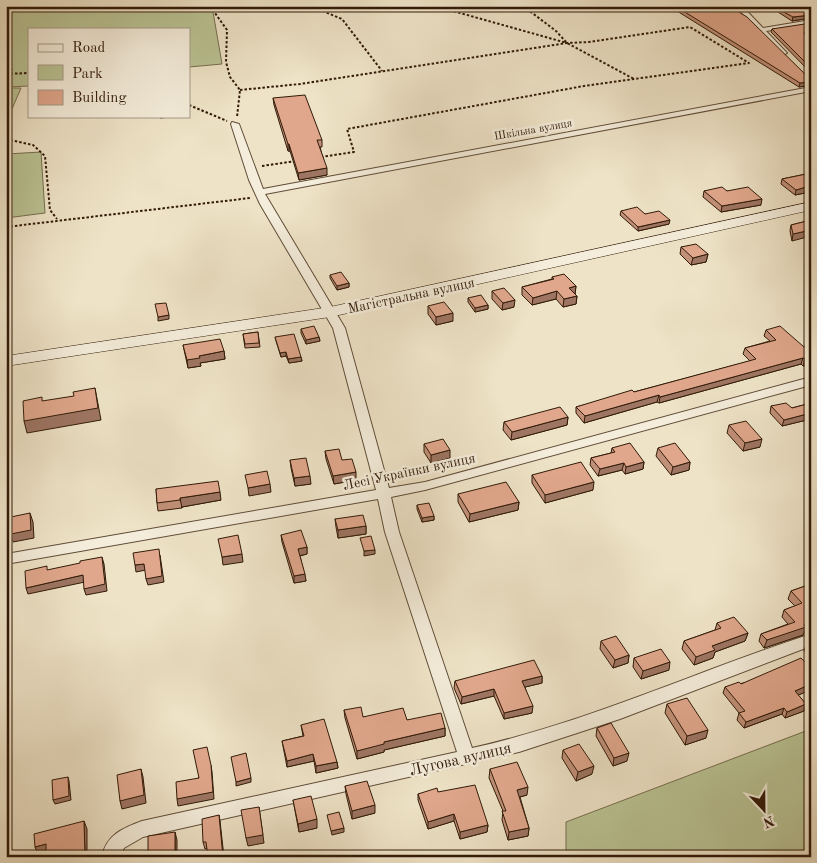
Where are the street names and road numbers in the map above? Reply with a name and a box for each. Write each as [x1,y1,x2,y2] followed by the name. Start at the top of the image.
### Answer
[493,118,573,143] street label: Шкільна вулиця
[346,276,476,316] street label: Магістральна вулиця
[342,451,477,493] street label: Лесі Українки вулиця
[408,740,513,779] street label: Лугова вулиця

